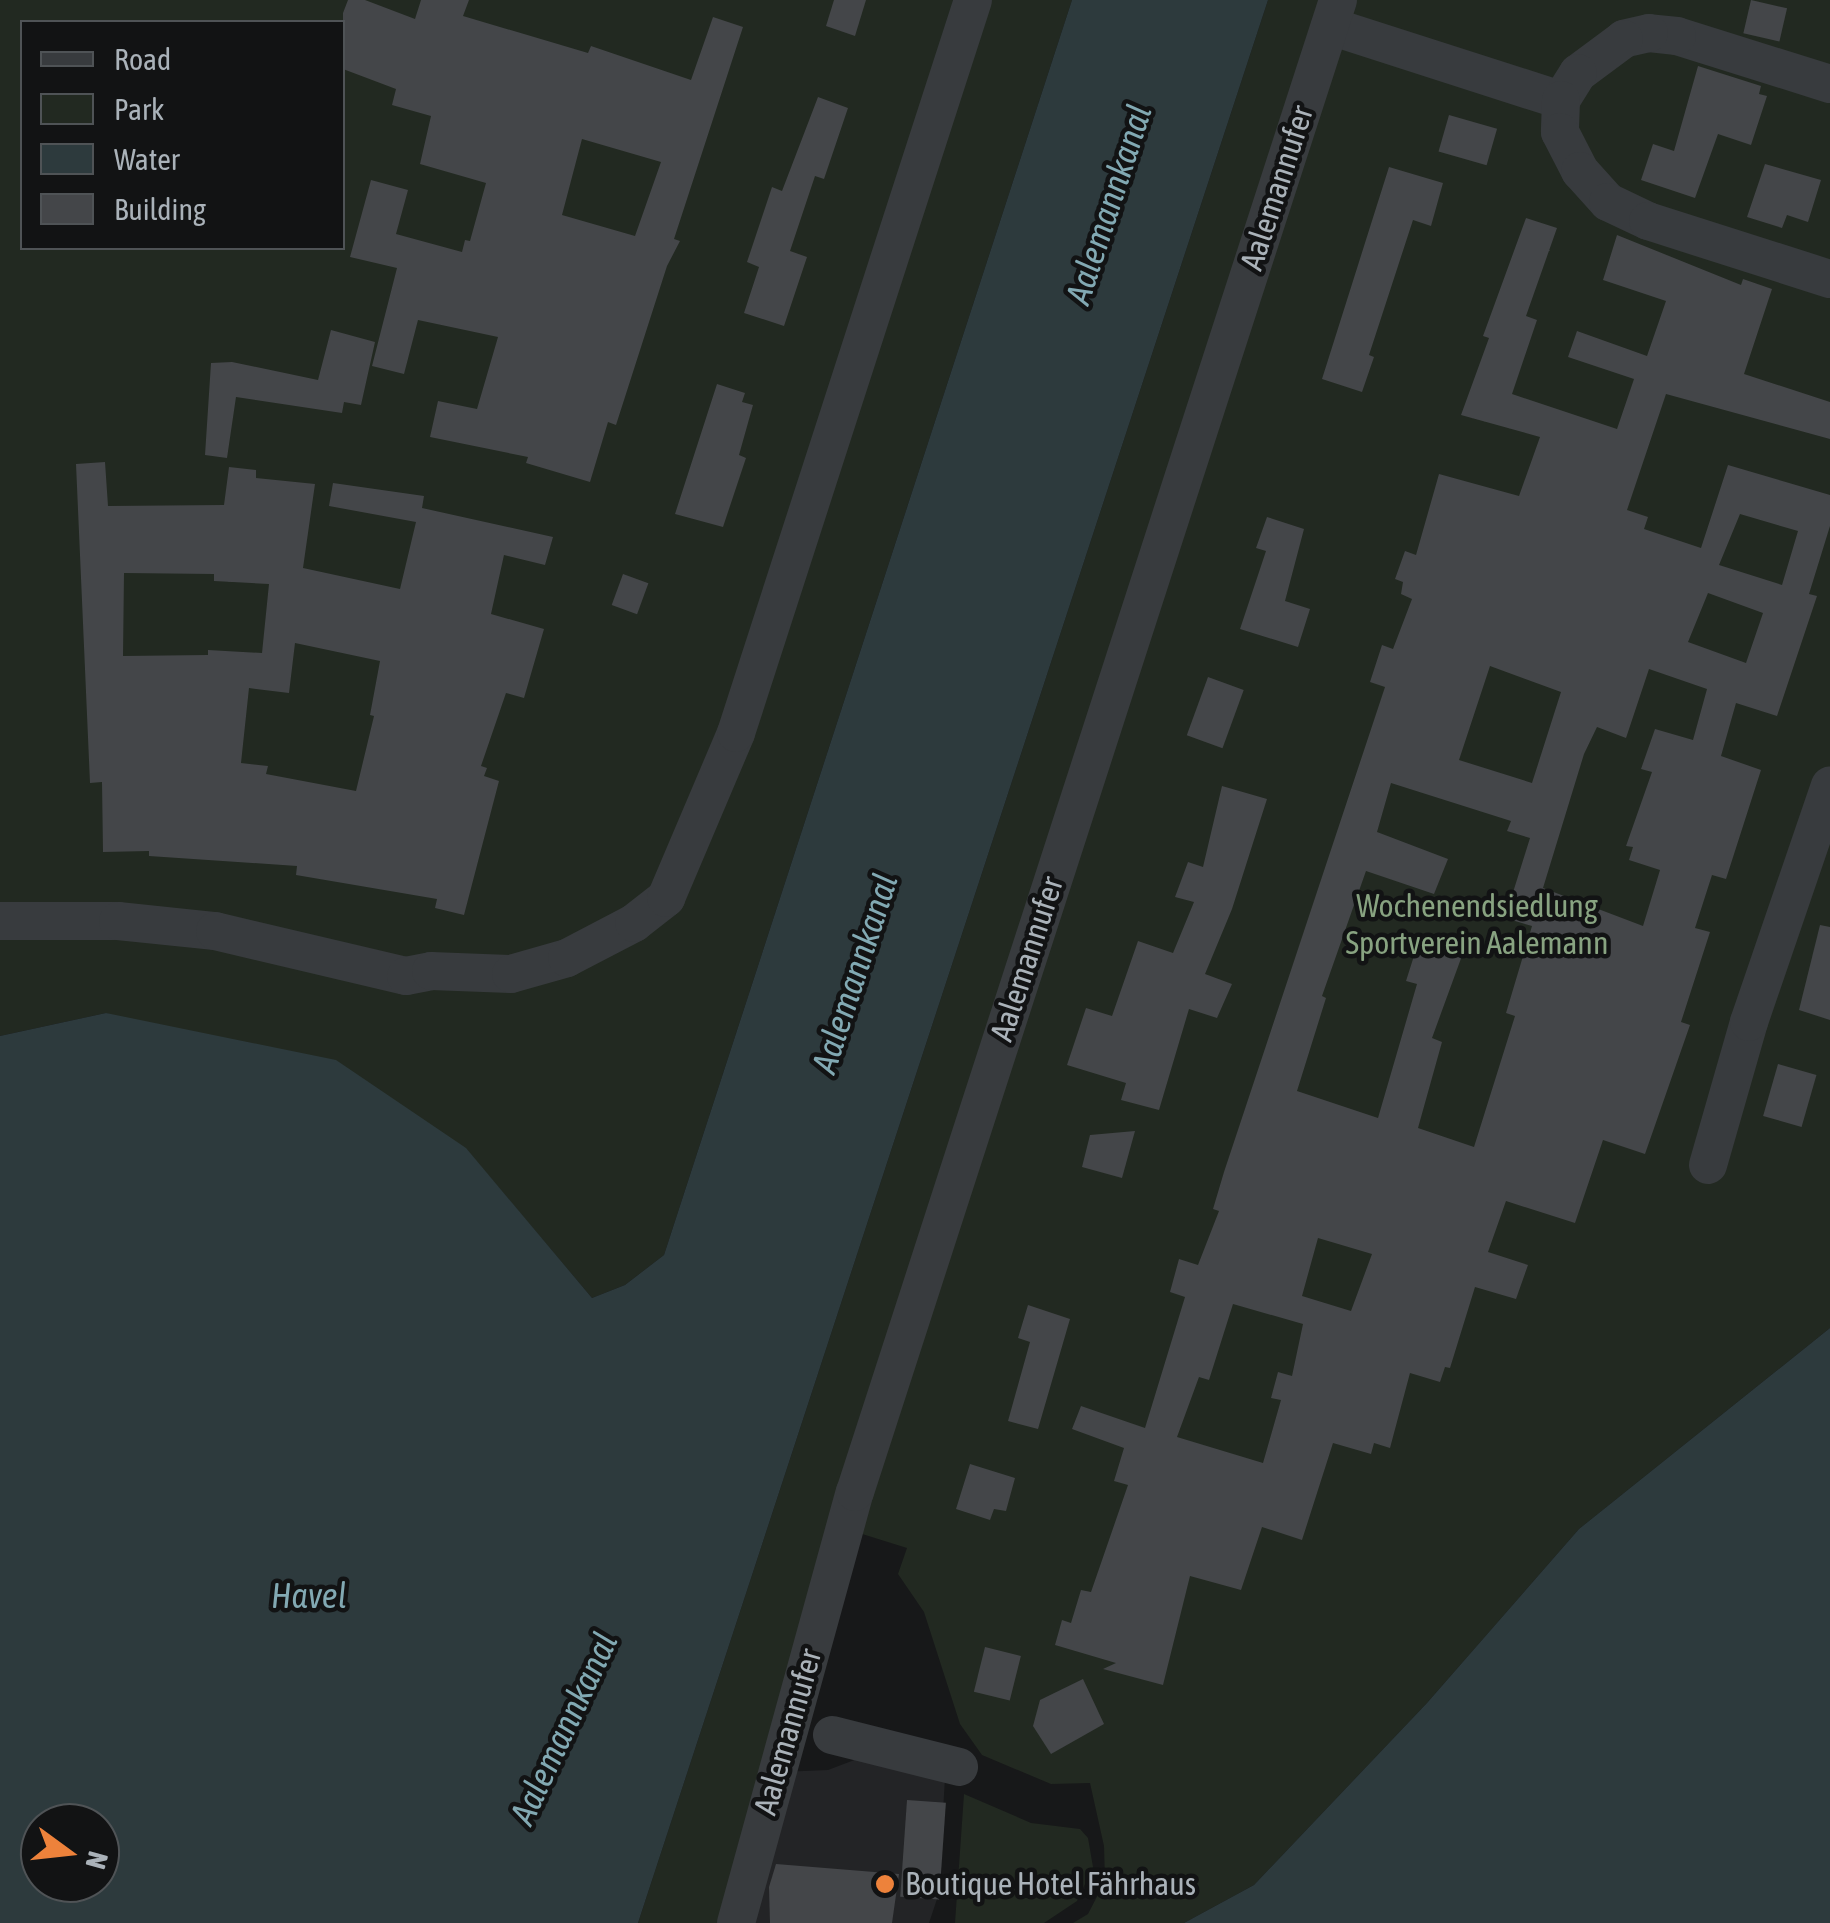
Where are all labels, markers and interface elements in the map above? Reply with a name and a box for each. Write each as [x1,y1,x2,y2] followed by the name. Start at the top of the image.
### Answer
[20,20,345,250] legend
[114,42,171,76] text: Road
[114,92,164,126] text: Park
[1056,99,1160,309] water label: Aalemannkanal
[1232,101,1322,275] street label: Aalemannufer
[114,142,180,176] text: Water
[114,192,206,226] text: Building
[802,868,906,1078] water label: Aalemannkanal
[982,872,1072,1046] street label: Aalemannufer
[1346,888,1608,963] park label: Wochenendsiedlung Sportverein Aalemann
[271,1574,347,1616] water label: Havel
[500,1625,626,1831] water label: Aalemannkanal
[746,1645,830,1819] street label: Aalemannufer
[20,1803,120,1903] north arrow
[79,1848,115,1872] text: N
[905,1865,1196,1903] place label: Boutique Hotel Fährhaus
[874,1873,896,1895] marker: Boutique Hotel Fährhaus

